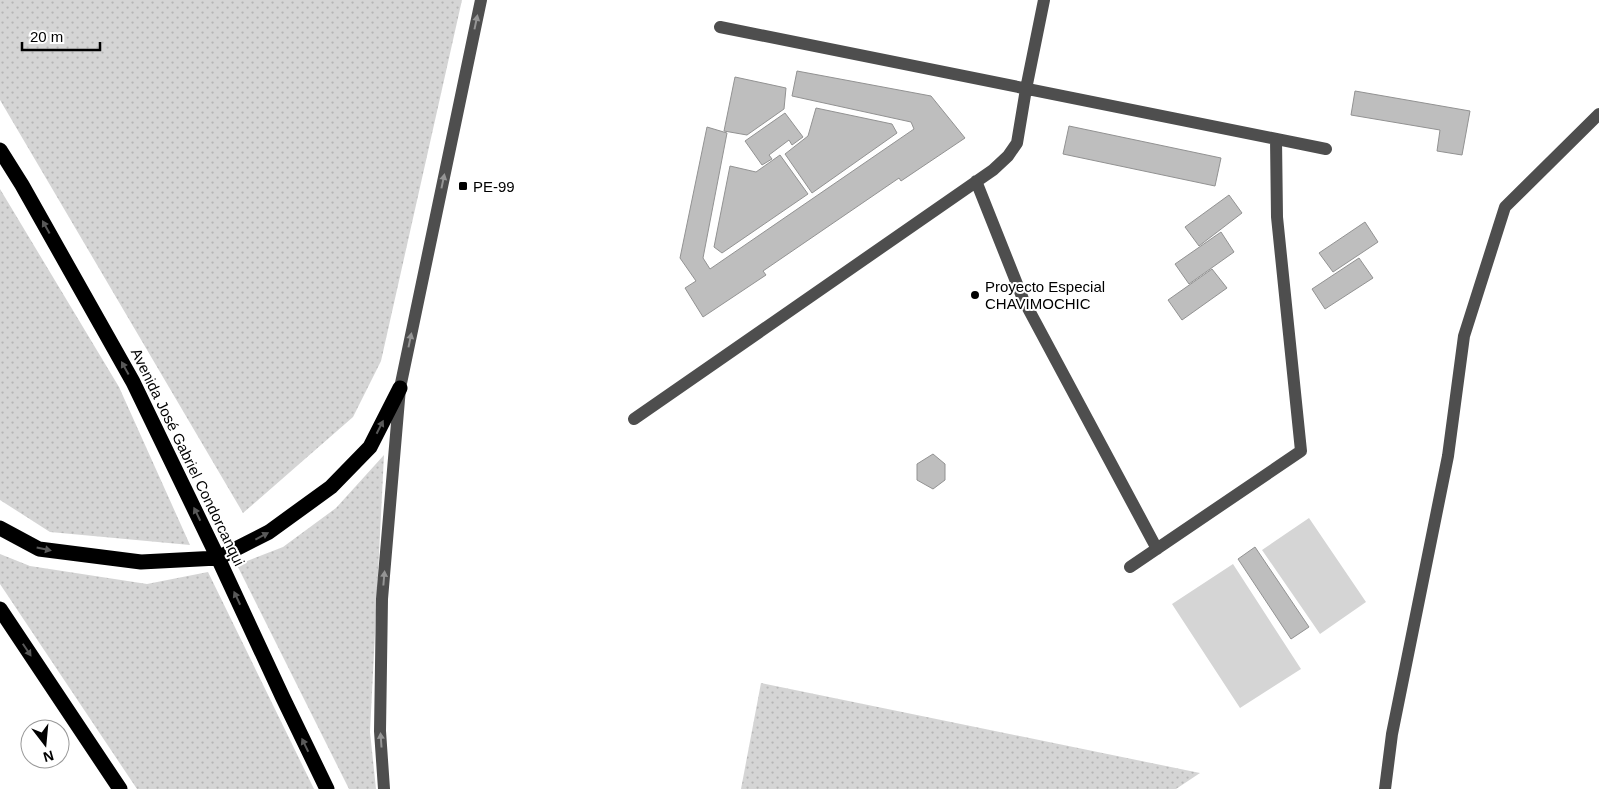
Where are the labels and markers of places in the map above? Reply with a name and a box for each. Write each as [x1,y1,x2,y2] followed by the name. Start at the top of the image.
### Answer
[473,178,515,195] place label: PE-99
[457,180,469,192] marker: PE-99
[985,278,1105,312] place label: Proyecto Especial CHAVIMOCHIC
[969,289,981,301] marker: Proyecto Especial CHAVIMOCHIC

